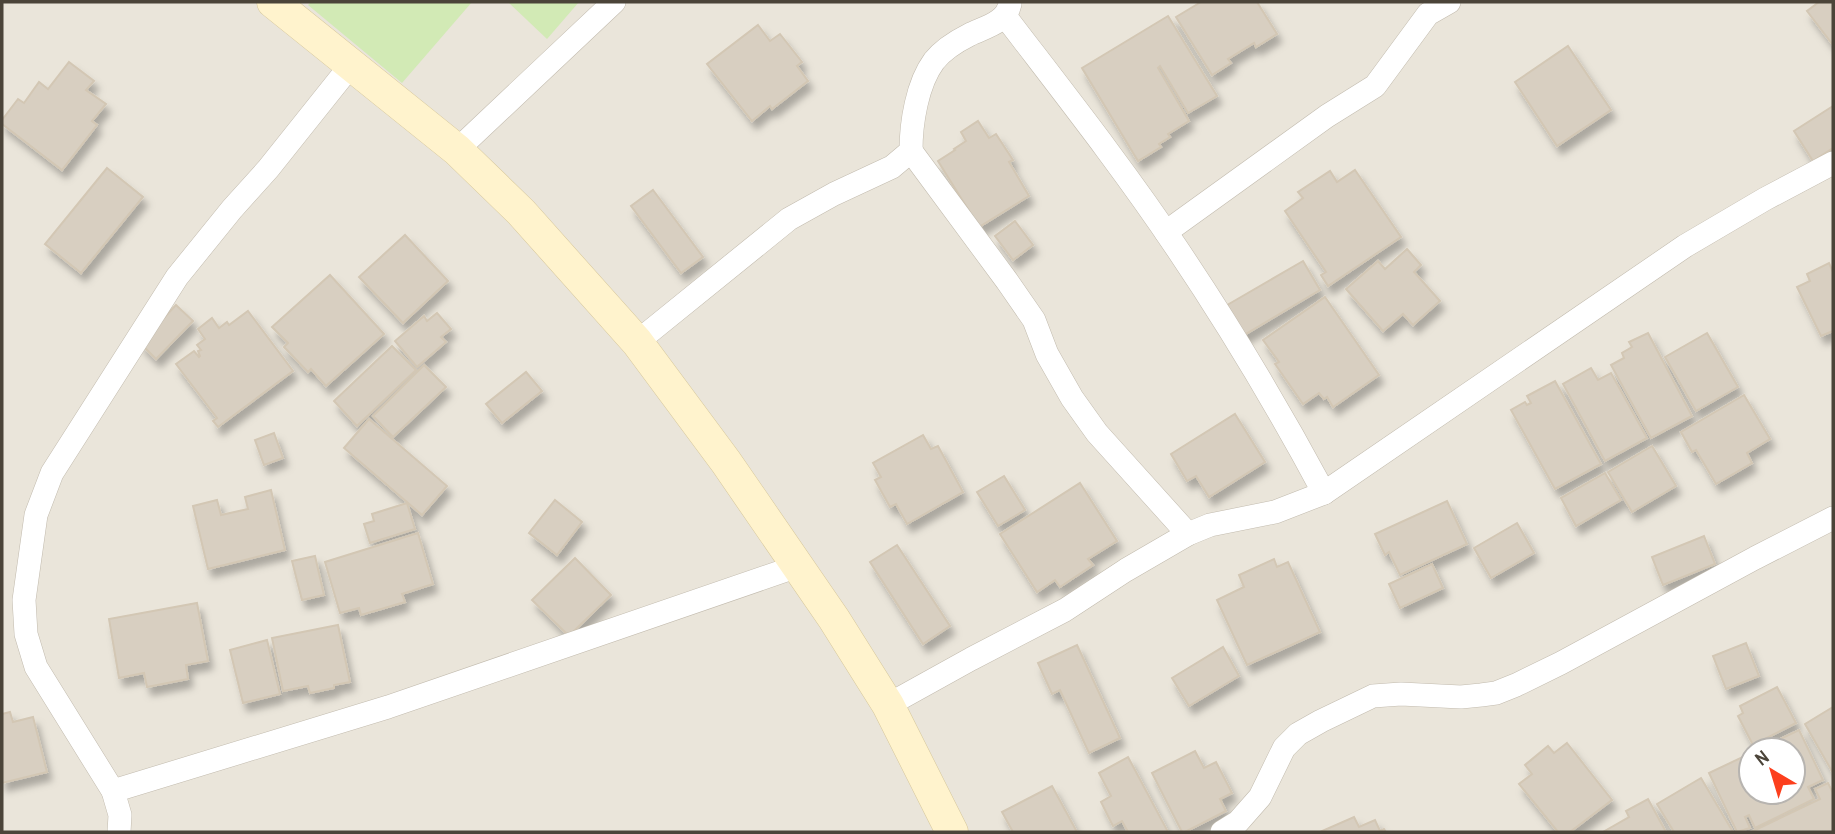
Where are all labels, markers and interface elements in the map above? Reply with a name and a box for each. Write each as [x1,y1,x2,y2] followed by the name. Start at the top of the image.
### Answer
[1737,736,1807,806] north arrow
[1749,744,1774,771] text: N

